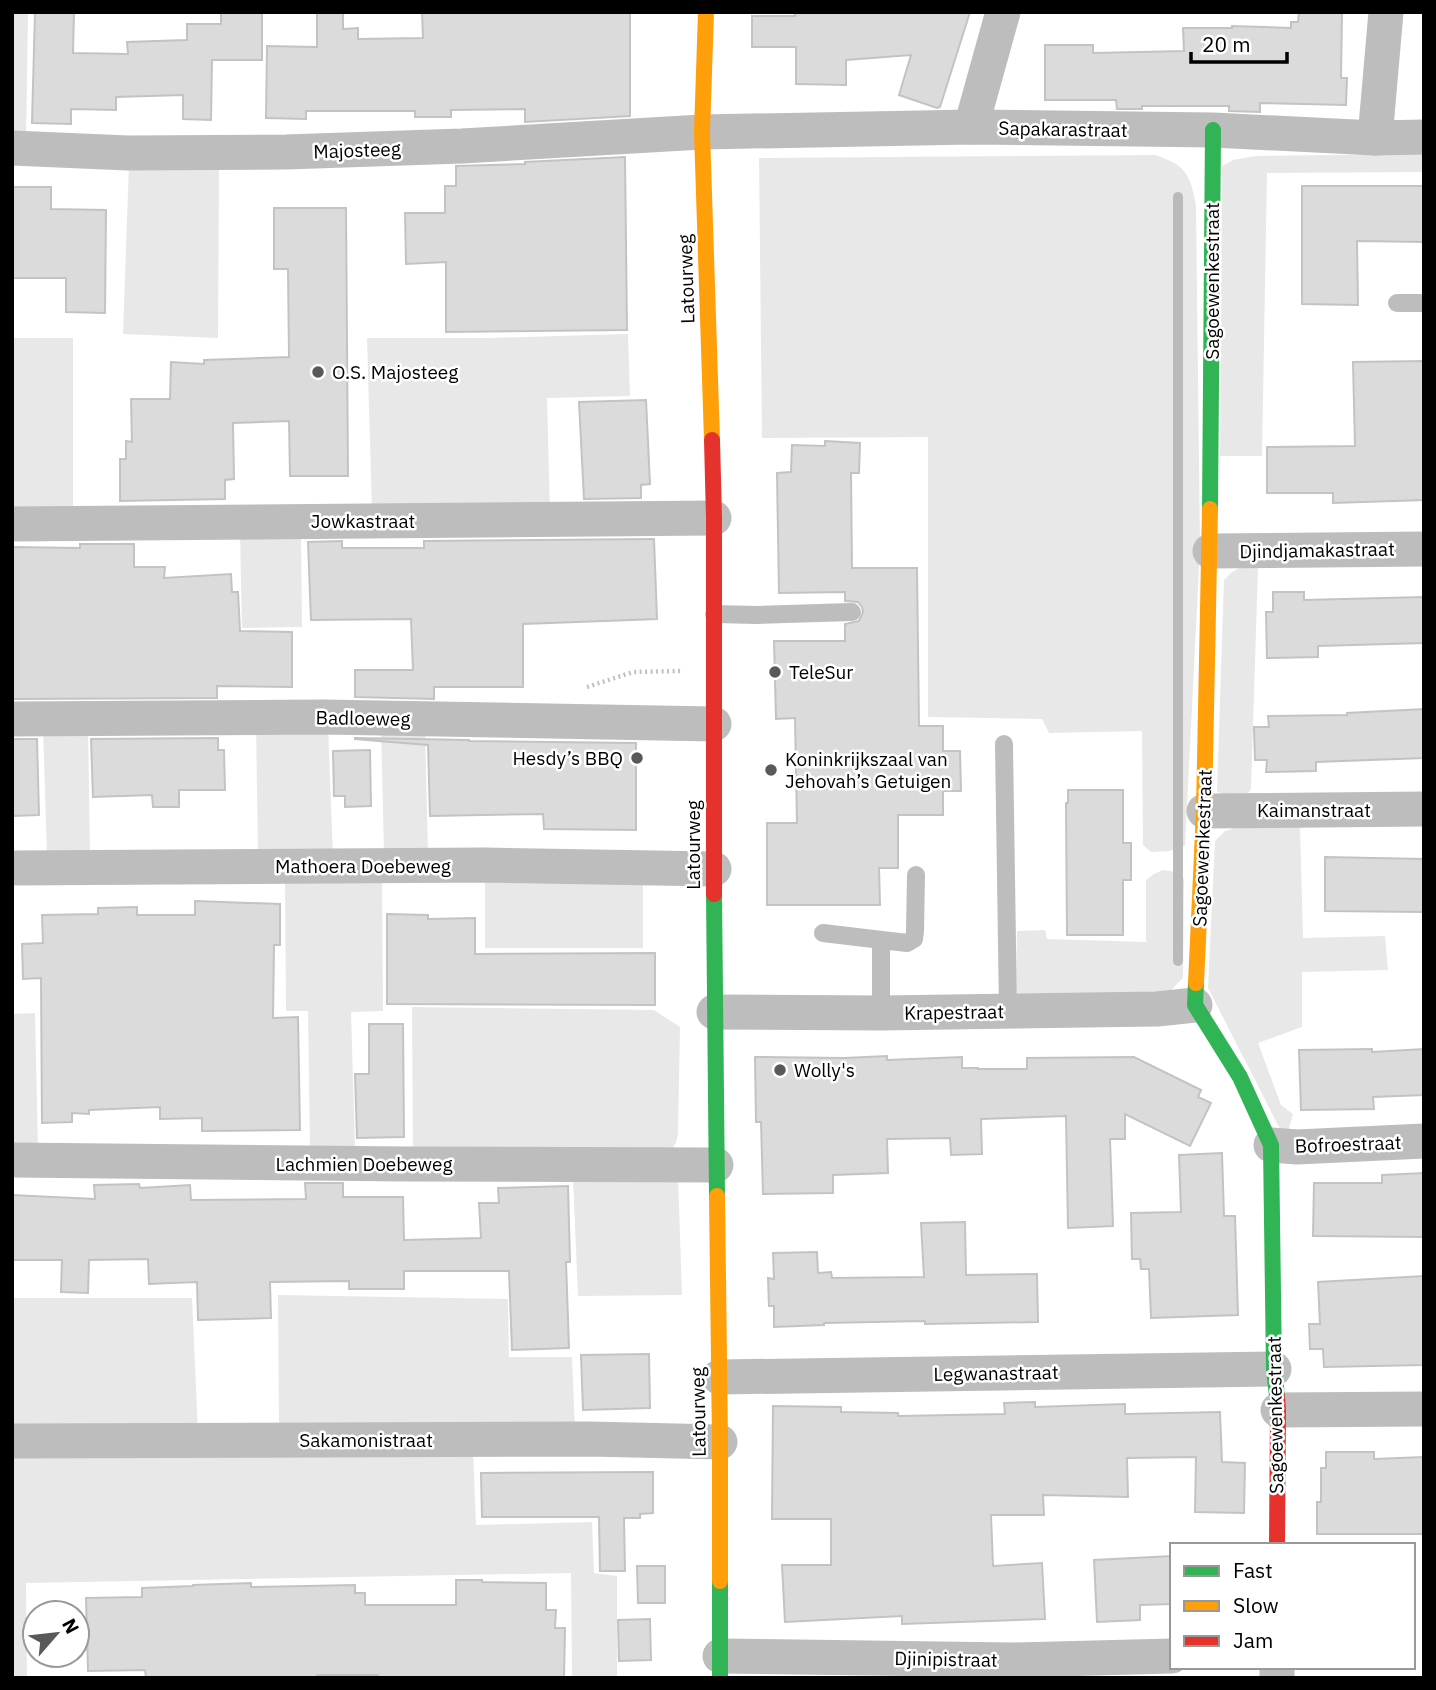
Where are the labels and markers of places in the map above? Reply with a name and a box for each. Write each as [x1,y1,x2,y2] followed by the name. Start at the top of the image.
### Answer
[332,360,458,384] place label: O.S. Majosteeg
[310,364,326,380] marker: O.S. Majosteeg
[789,660,853,684] place label: TeleSur
[767,664,783,680] marker: TeleSur
[512,746,623,770] place label: Hesdy’s BBQ
[785,747,951,793] place label: Koninkrijkszaal van Jehovah’s Getuigen
[629,750,645,766] marker: Hesdy’s BBQ
[763,762,779,778] marker: Koninkrijkszaal van Jehovah’s Getuigen
[794,1058,855,1082] place label: Wolly's
[772,1062,788,1078] marker: Wolly's

